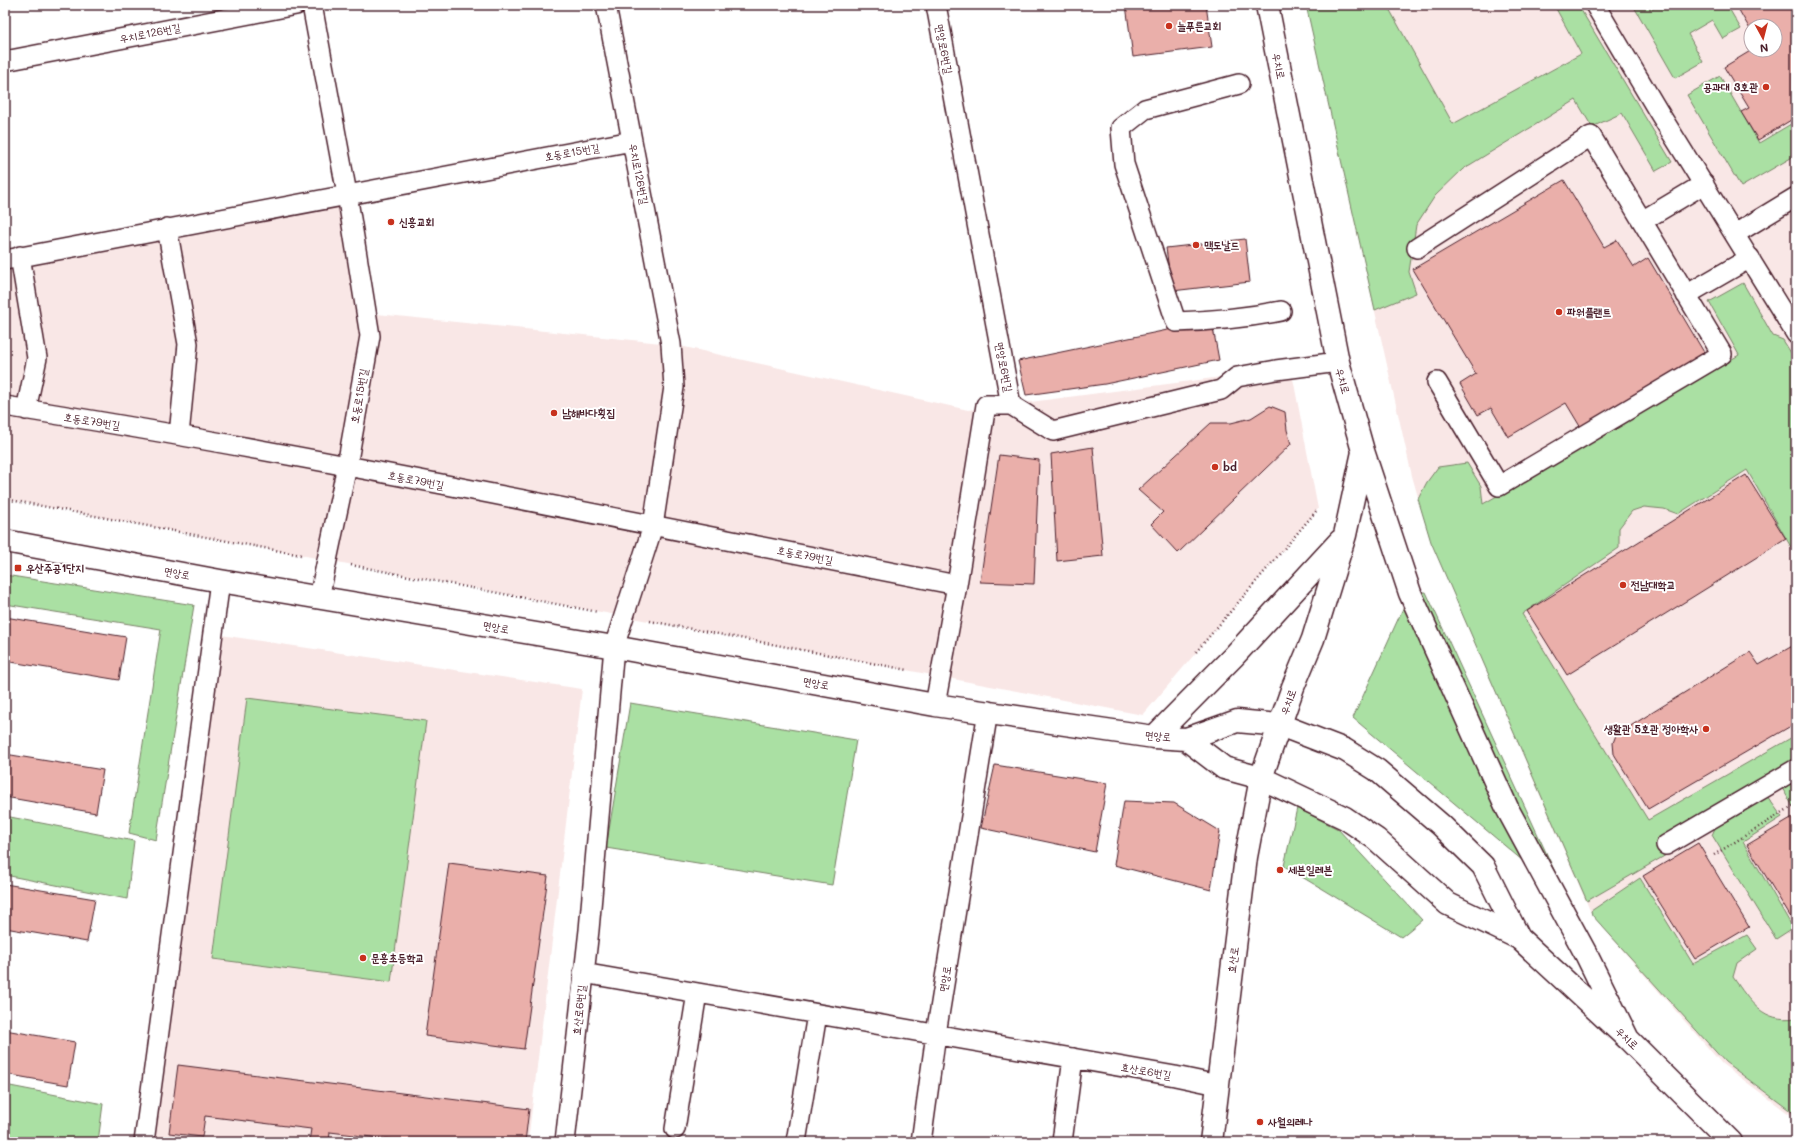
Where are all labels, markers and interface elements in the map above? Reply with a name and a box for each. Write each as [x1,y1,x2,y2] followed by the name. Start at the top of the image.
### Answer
[1177,18,1221,33] place label: 늘푸른교회
[1743,18,1783,58] north arrow
[118,19,182,46] street label: 우치로126번길
[1164,21,1174,31] marker: 늘푸른교회
[932,22,957,75] street label: 면앙로6번길
[1759,40,1769,56] text: N
[1270,51,1289,81] street label: 우치로
[1703,79,1758,94] place label: 공과대 3호관
[1761,82,1771,92] marker: 공과대 3호관
[543,139,601,164] street label: 호동로15번길
[626,142,653,206] street label: 우치로126번길
[399,214,435,229] place label: 신흥교회
[386,217,396,227] marker: 신흥교회
[1204,237,1240,252] place label: 맥도날드
[1191,240,1201,250] marker: 맥도날드
[1567,304,1611,319] place label: 파워플랜트
[1554,307,1564,317] marker: 파워플랜트
[992,340,1017,393] street label: 면앙로6번길
[1333,366,1354,396] street label: 우치로
[346,367,371,425] street label: 호동로15번길
[562,405,615,420] place label: 남해바다횟집
[549,408,559,418] marker: 남해바다횟집
[63,409,121,432] street label: 호동로79번길
[1223,459,1237,474] place label: bd
[1210,462,1220,472] marker: bd
[387,467,446,492] street label: 호동로79번길
[776,542,835,567] street label: 호동로79번길
[26,560,84,575] place label: 우산주공1단지
[13,563,23,573] marker: 우산주공1단지
[163,563,192,582] street label: 면앙로
[1630,577,1675,592] place label: 전남대학교
[1618,580,1628,590] marker: 전남대학교
[482,617,511,636] street label: 면앙로
[802,673,831,692] street label: 면앙로
[1276,687,1299,717] street label: 우치로
[1603,721,1698,736] place label: 생활관 5호관 정아학사
[1701,724,1711,734] marker: 생활관 5호관 정아학사
[1144,727,1172,744] street label: 면앙로
[1288,862,1332,877] place label: 세븐일레븐
[1275,865,1285,875] marker: 세븐일레븐
[1223,946,1242,974] street label: 효산로
[371,950,424,965] place label: 문흥초등학교
[358,953,368,963] marker: 문흥초등학교
[935,964,954,993] street label: 면앙로
[568,984,589,1036] street label: 효산로6번길
[1613,1023,1642,1052] street label: 우치로
[1120,1059,1173,1082] street label: 효산로6번길
[1267,1114,1312,1129] place label: 사월의레나
[1255,1117,1265,1127] marker: 사월의레나

